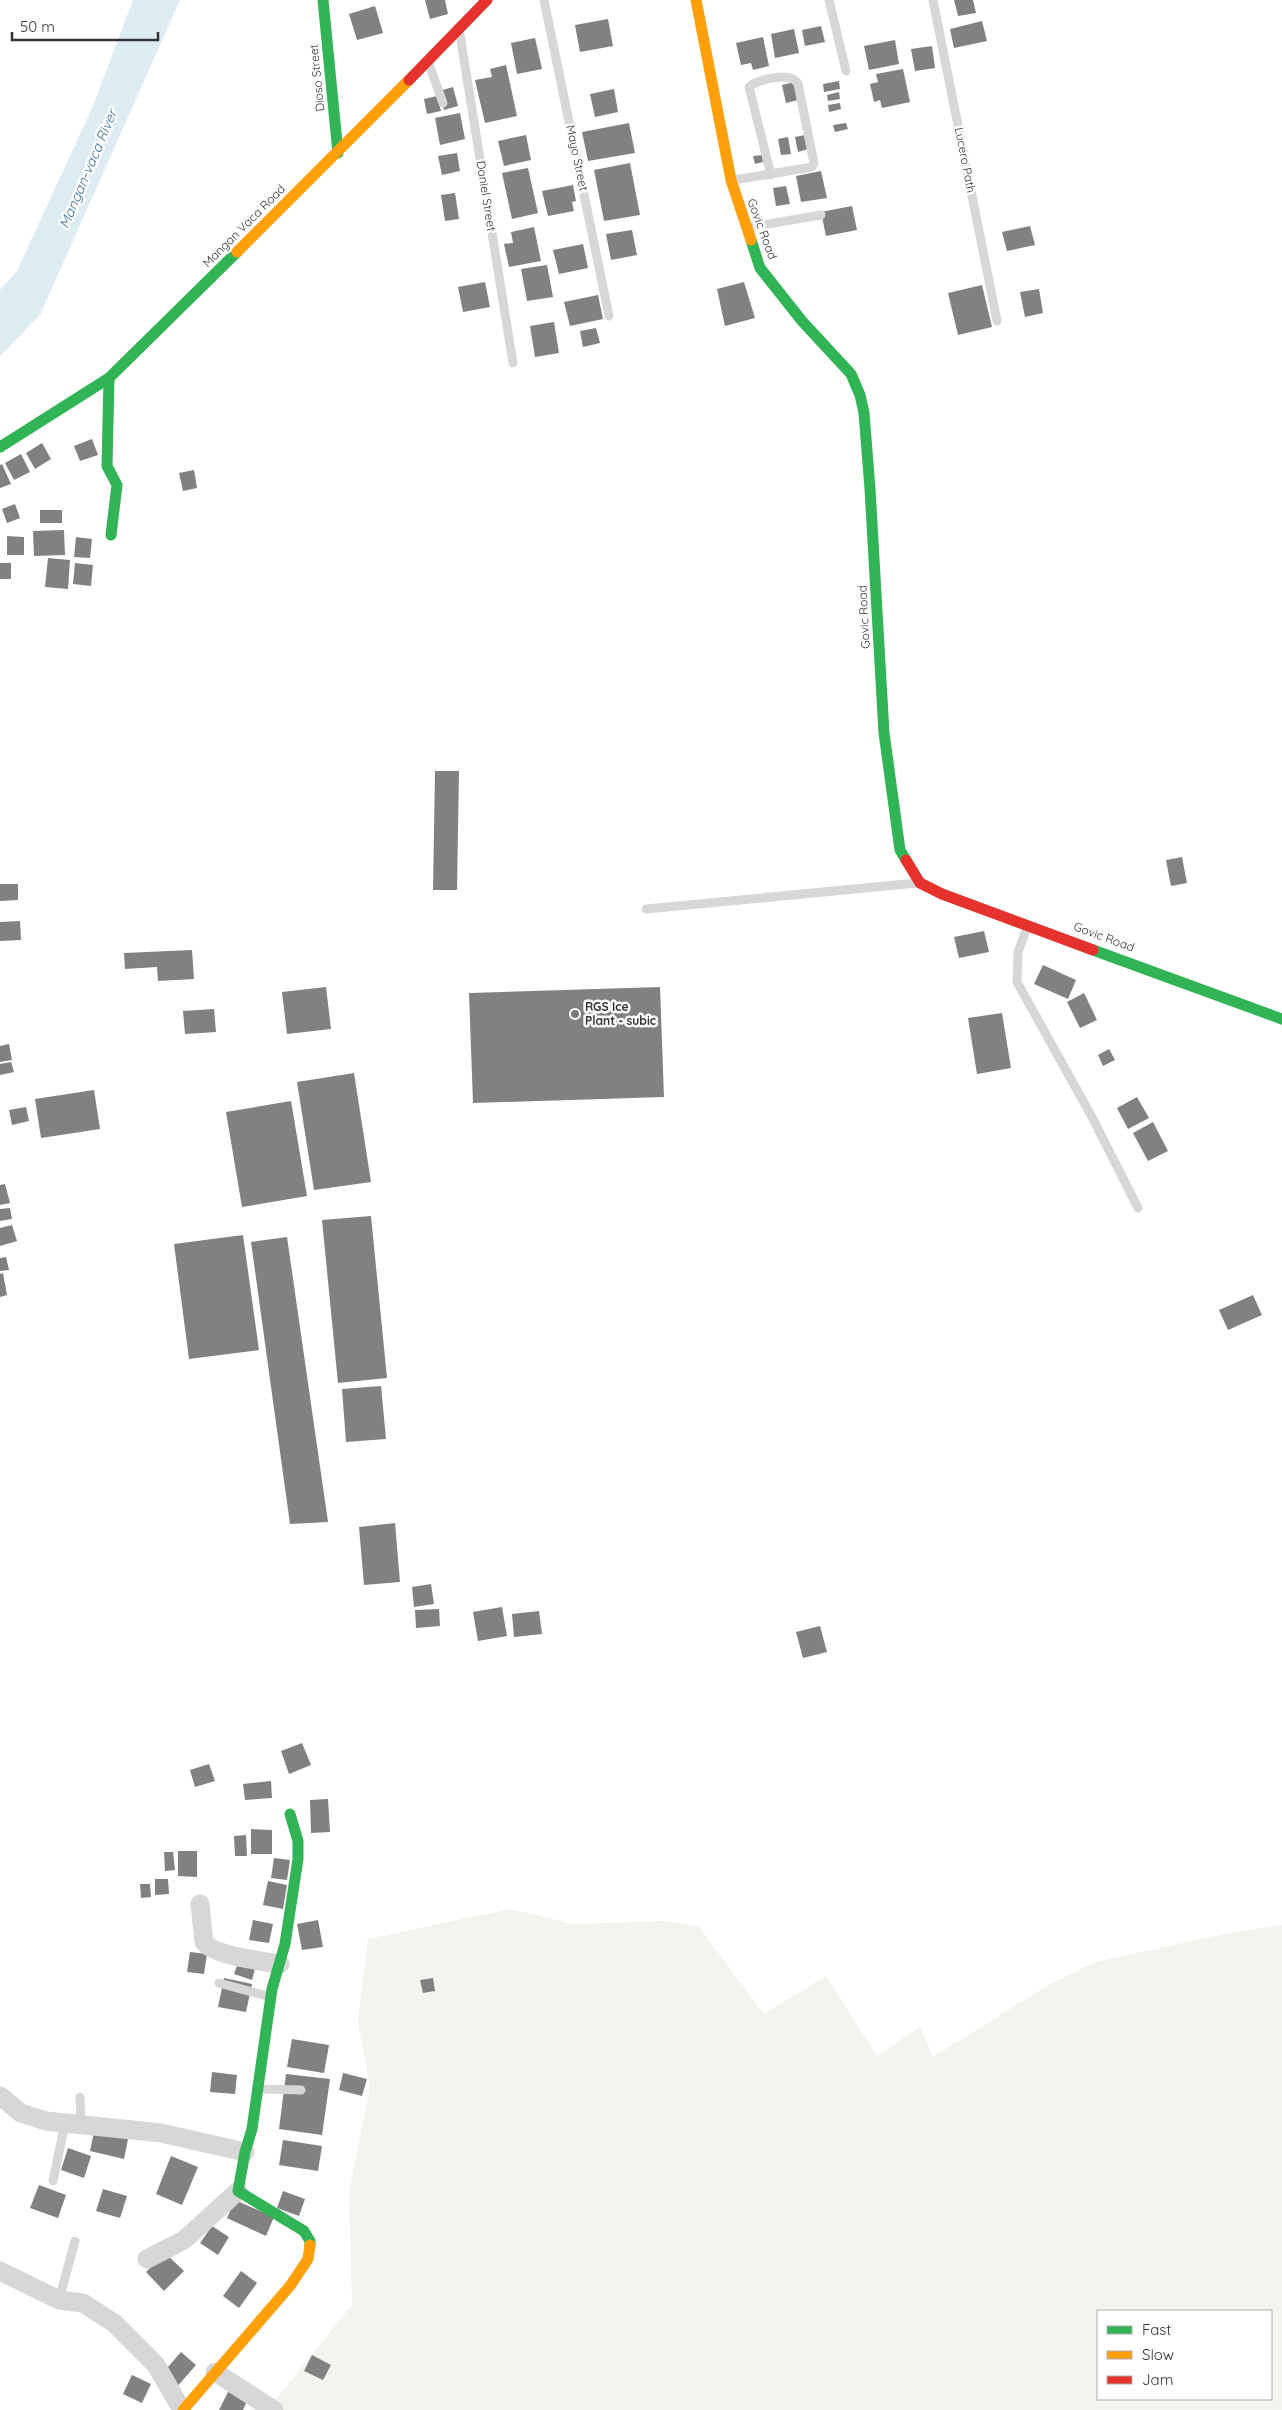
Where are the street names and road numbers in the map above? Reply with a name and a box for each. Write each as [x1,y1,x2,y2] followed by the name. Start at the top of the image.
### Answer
[306,44,327,112] street label: Dioso Street
[563,123,592,192] street label: Mayo Street
[952,126,979,194] street label: Lucero Path
[474,160,499,232] street label: Daniel Street
[199,181,288,270] street label: Mangan Vaca Road
[745,196,780,261] street label: Govic Road
[854,585,873,649] street label: Govic Road
[1072,919,1137,954] street label: Govic Road

